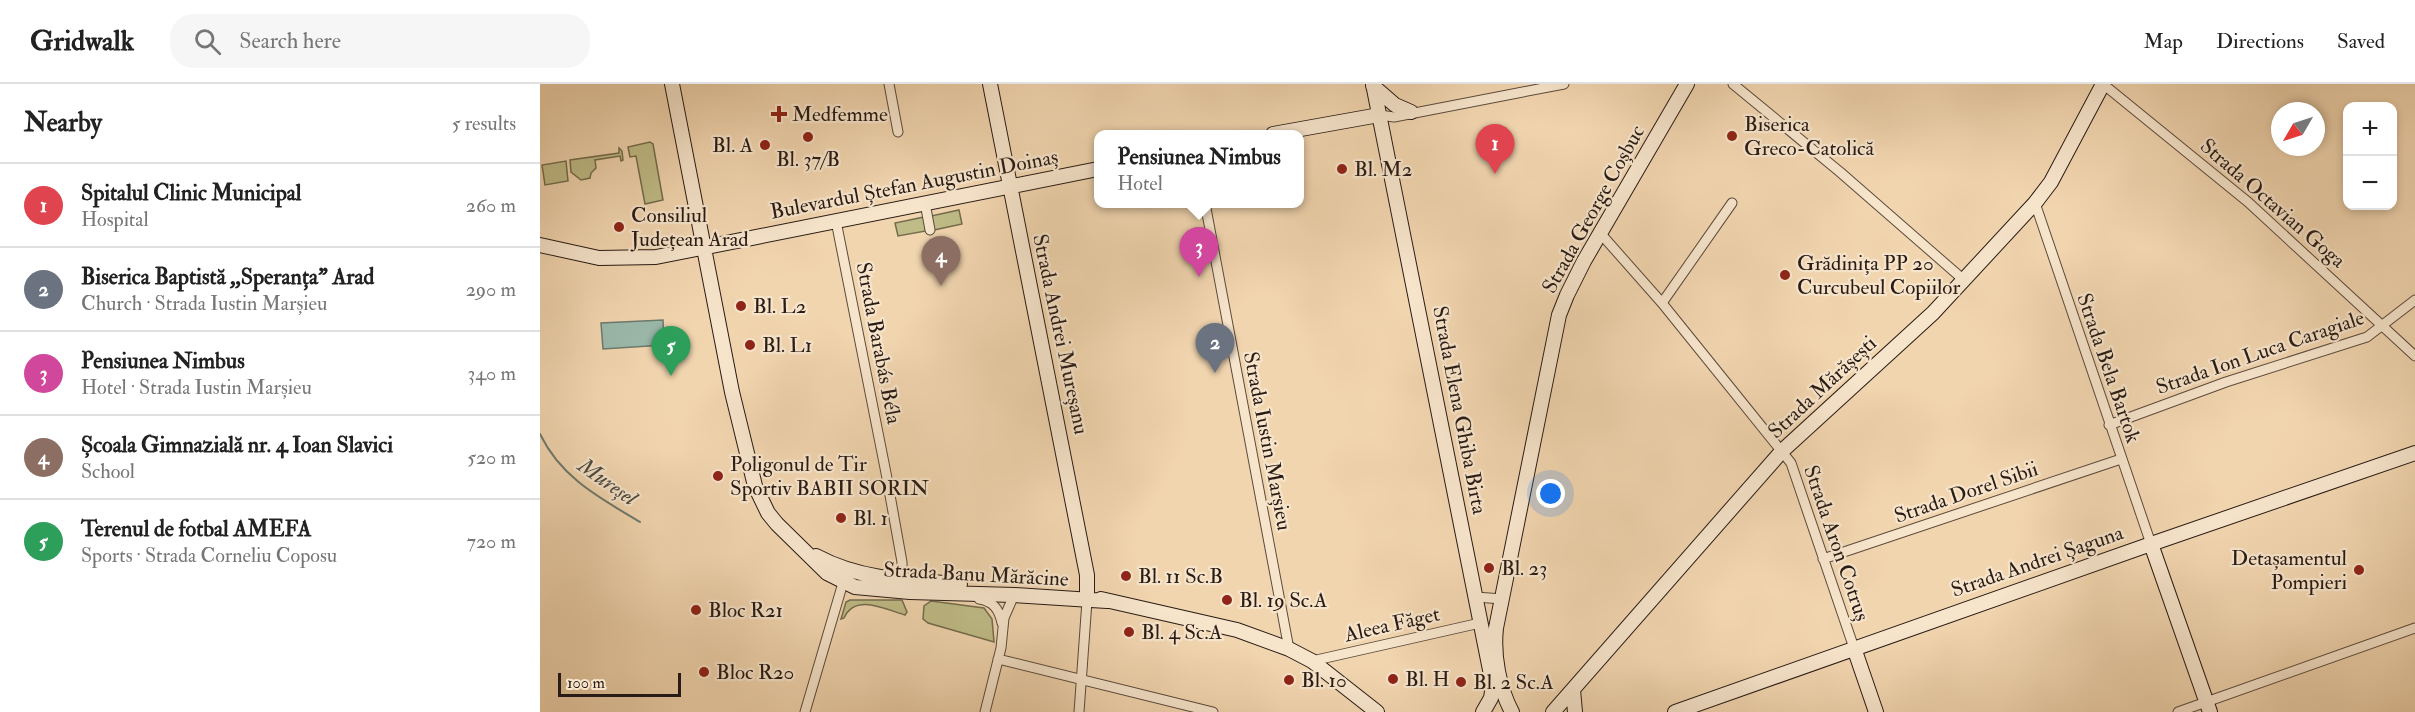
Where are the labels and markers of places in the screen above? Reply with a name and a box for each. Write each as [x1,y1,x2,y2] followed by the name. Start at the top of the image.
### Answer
[792,101,888,128] place label: Medfemme
[770,105,788,123] marker: Medfemme
[1744,111,1875,162] place label: Biserica Greco-Catolică
[1476,124,1514,174] pin: 1
[1725,129,1739,143] marker: Biserica Greco-Catolică
[801,130,815,144] marker: Bl. 37/B
[712,132,753,159] place label: Bl. A
[758,138,772,152] marker: Bl. A
[776,146,840,173] place label: Bl. 37/B
[1354,156,1413,183] place label: Bl. M2
[1335,162,1349,176] marker: Bl. M2
[630,202,749,253] place label: Consiliul Județean Arad
[612,220,626,234] marker: Consiliul Județean Arad
[1180,228,1218,277] pin: 3
[922,236,960,286] pin: 4
[1797,250,1960,301] place label: Grădinița PP 20 Curcubeul Copiilor
[1778,268,1792,282] marker: Grădinița PP 20 Curcubeul Copiilor
[753,293,806,320] place label: Bl. L2
[734,299,748,313] marker: Bl. L2
[1196,324,1234,373] pin: 2
[652,326,690,376] pin: 5
[762,332,812,359] place label: Bl. L1
[743,338,757,352] marker: Bl. L1
[730,451,929,502] place label: Poligonul de Tir Sportiv BABII SORIN
[711,469,725,483] marker: Poligonul de Tir Sportiv BABII SORIN
[853,505,888,532] place label: Bl. 1
[834,511,848,525] marker: Bl. 1
[2231,545,2348,596] place label: Detașamentul Pompieri
[1501,555,1547,582] place label: Bl. 23
[1482,561,1496,575] marker: Bl. 23
[1138,563,1223,590] place label: Bl. 11 Sc.B
[2352,563,2366,577] marker: Detașamentul Pompieri
[1119,569,1133,583] marker: Bl. 11 Sc.B
[1239,587,1327,614] place label: Bl. 19 Sc.A
[1220,593,1234,607] marker: Bl. 19 Sc.A
[708,597,783,624] place label: Bloc R21
[689,603,703,617] marker: Bloc R21
[1141,619,1222,646] place label: Bl. 4 Sc.A
[1122,625,1136,639] marker: Bl. 4 Sc.A
[716,659,794,686] place label: Bloc R20
[697,665,711,679] marker: Bloc R20
[1405,666,1450,693] place label: Bl. H
[1301,667,1347,694] place label: Bl. 10
[1473,669,1554,696] place label: Bl. 2 Sc.A
[1386,672,1400,686] marker: Bl. H
[1282,673,1296,687] marker: Bl. 10
[1454,675,1468,689] marker: Bl. 2 Sc.A

